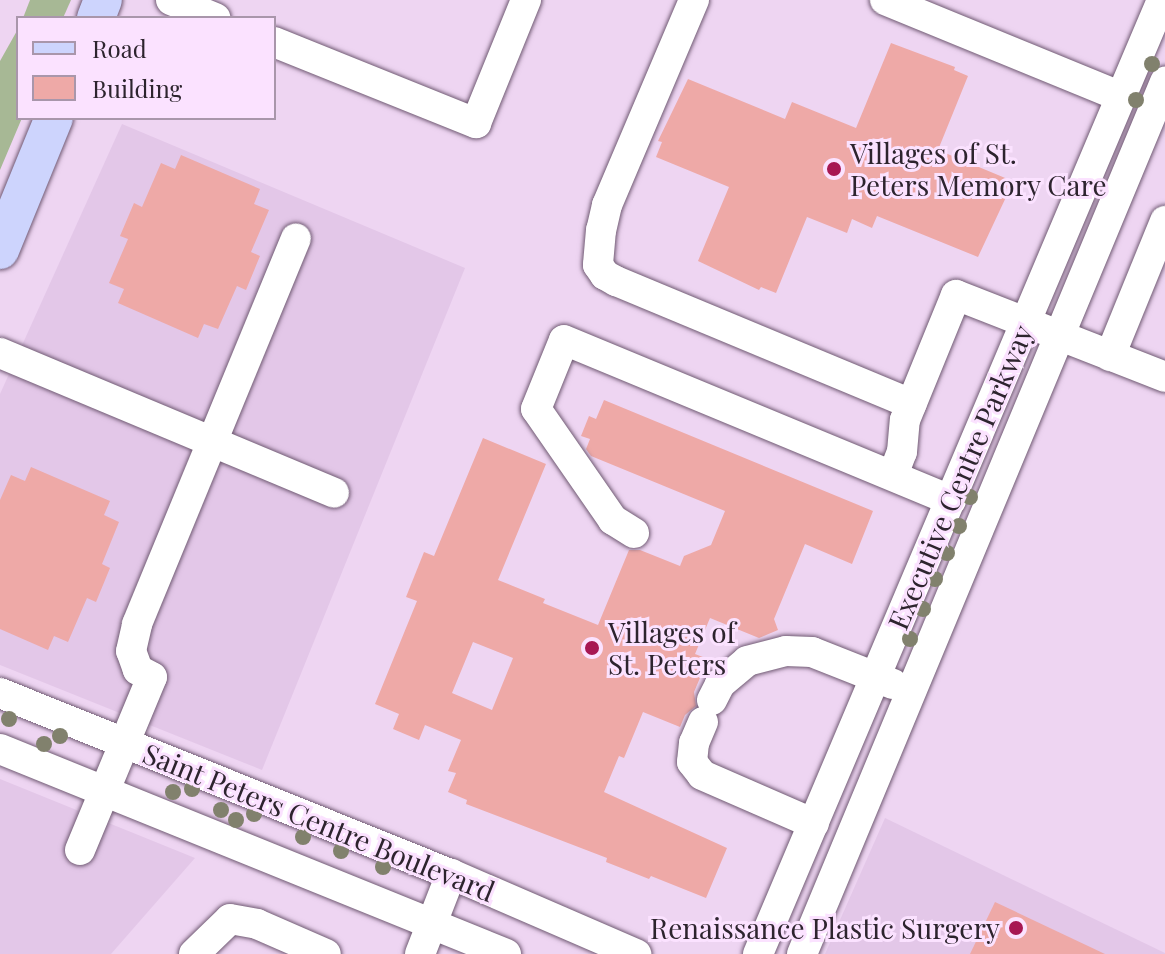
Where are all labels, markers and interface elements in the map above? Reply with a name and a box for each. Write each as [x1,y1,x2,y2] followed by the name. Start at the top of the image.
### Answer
[16,16,276,120] legend
[92,32,147,64] text: Road
[92,72,182,104] text: Building
[850,136,1107,202] place label: Villages of St. Peters Memory Care
[825,160,843,178] marker: Villages of St. Peters Memory Care
[881,320,1039,634] street label: Executive Centre Parkway
[608,615,736,681] place label: Villages of St. Peters
[583,639,601,657] marker: Villages of St. Peters
[138,736,500,908] street label: Saint Peters Centre Boulevard
[650,911,1000,945] place label: Renaissance Plastic Surgery
[1007,919,1025,937] marker: Renaissance Plastic Surgery

